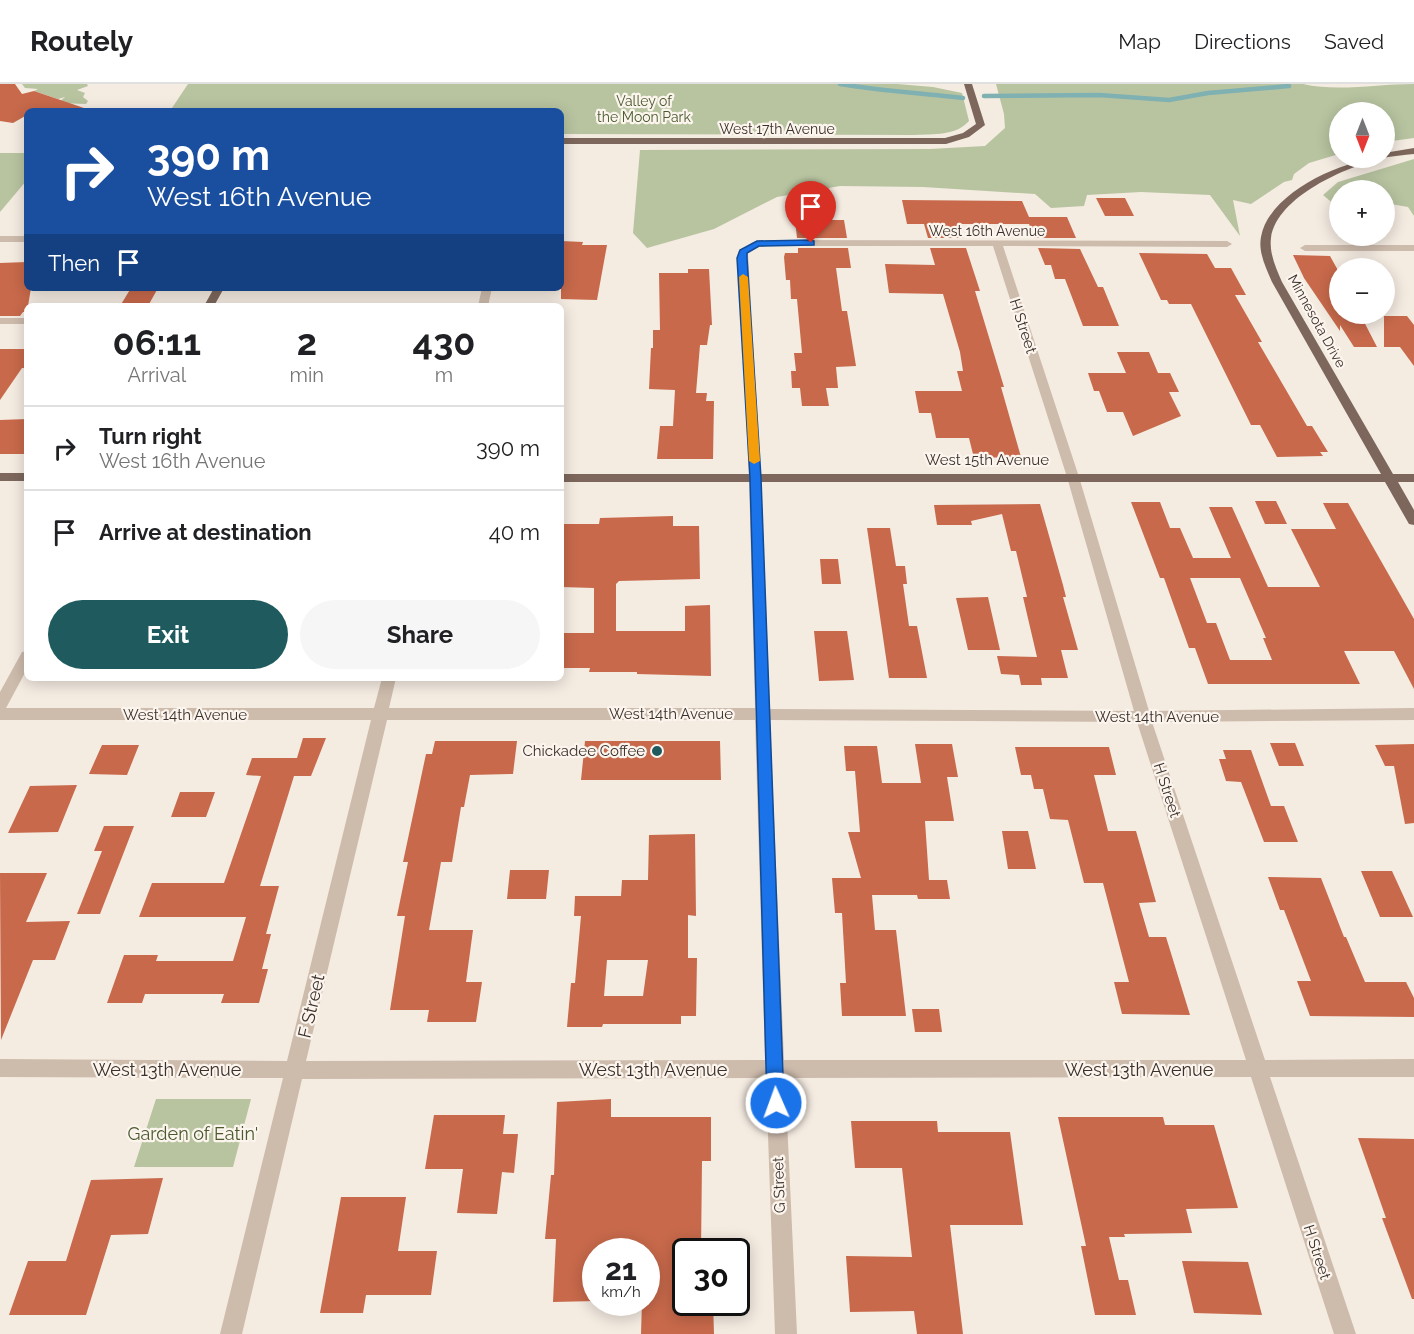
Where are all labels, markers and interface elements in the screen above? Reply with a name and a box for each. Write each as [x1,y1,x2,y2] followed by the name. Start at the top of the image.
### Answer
[30,25,133,58] text: Routely
[1118,29,1161,54] text: Map
[1194,29,1291,54] text: Directions
[1324,29,1384,54] text: Saved
[597,93,691,125] park label: Valley of the Moon Park
[1329,102,1395,168] north arrow
[1329,102,1395,324] map controls
[719,121,835,137] street label: West 17th Avenue
[147,131,270,180] text: 390 m
[48,132,126,210] icon: right
[1329,180,1395,246] button: +
[147,181,372,212] text: West 16th Avenue
[785,181,836,243] pin
[794,190,827,223] icon: arrive
[929,223,1045,239] street label: West 16th Avenue
[112,246,145,279] icon: arrive
[48,250,100,276] text: Then
[1329,258,1395,324] button: −
[1285,272,1349,370] street label: Minnesota Drive
[1006,296,1040,356] street label: H Street
[113,321,201,363] text: 06:11
[297,321,317,363] text: 2
[413,321,475,363] text: 430
[127,363,186,387] text: Arrival
[290,363,324,387] text: min
[435,363,453,387] text: m
[99,423,202,449] text: Turn right
[48,432,81,465] icon: right
[476,435,540,461] text: 390 m
[99,449,265,473] text: West 16th Avenue
[925,451,1049,469] street label: West 15th Avenue
[48,516,81,549] icon: arrive
[99,519,312,545] text: Arrive at destination
[489,519,540,545] text: 40 m
[48,600,288,669] button: Exit
[300,600,540,669] button: Share
[609,705,733,723] street label: West 14th Avenue
[123,706,247,724] street label: West 14th Avenue
[1095,708,1219,726] street label: West 14th Avenue
[522,742,645,760] place label: Chickadee Coffee
[650,744,664,758] marker: Chickadee Coffee
[1150,760,1184,820] street label: H Street
[293,972,329,1040] street label: F Street
[93,1059,242,1080] street label: West 13th Avenue
[579,1059,728,1080] street label: West 13th Avenue
[1065,1059,1214,1080] street label: West 13th Avenue
[744,1071,808,1135] position arrow
[128,1123,258,1144] park label: Garden of Eatin'
[769,1157,789,1213] street label: G Street
[1300,1222,1334,1282] street label: H Street
[672,1238,750,1316] speed limit sign: 30
[605,1252,637,1287] text: 21
[601,1283,641,1301] text: km/h

